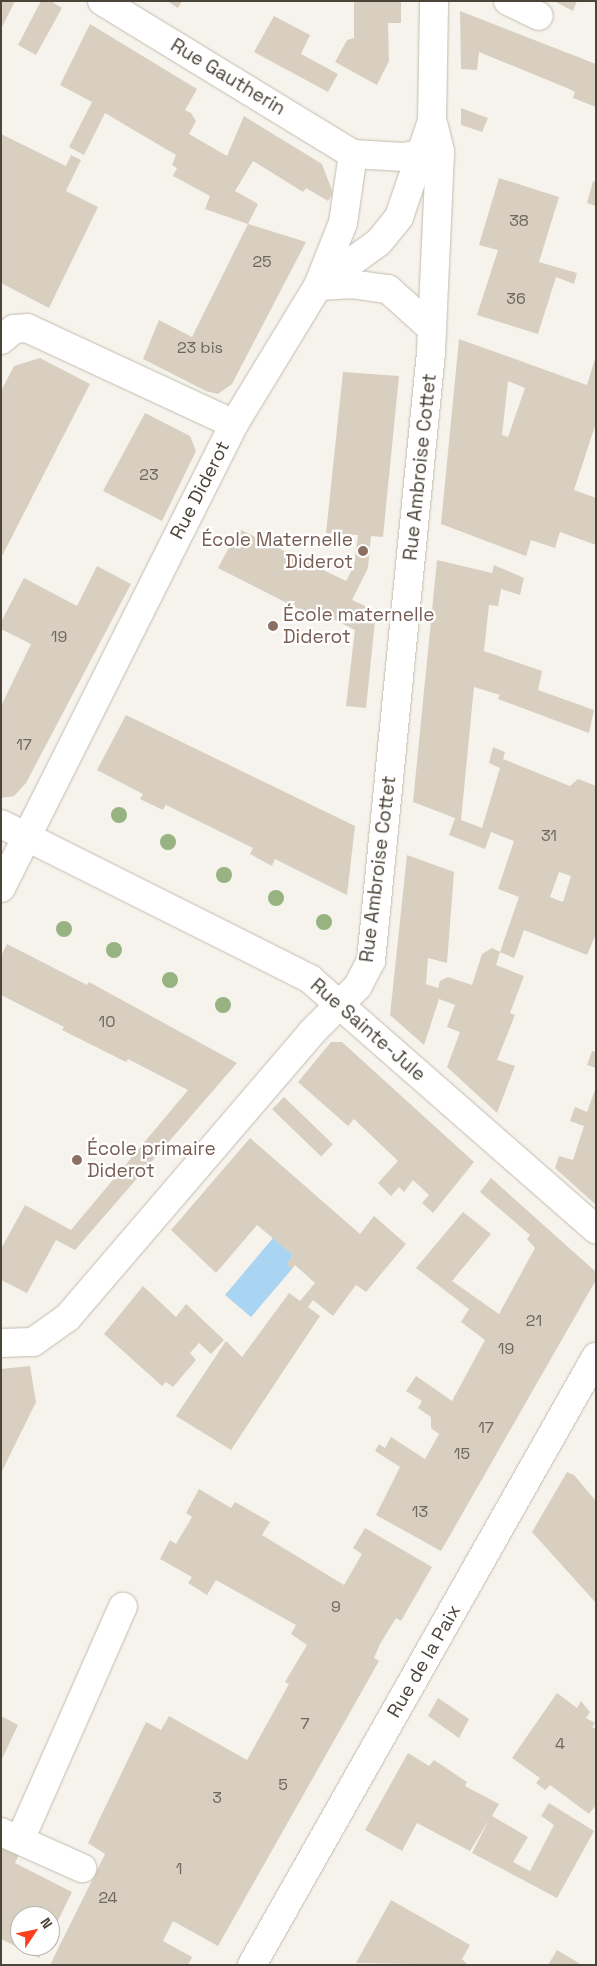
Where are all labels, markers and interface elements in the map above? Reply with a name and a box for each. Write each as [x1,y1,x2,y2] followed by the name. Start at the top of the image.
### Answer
[167,34,289,120] street label: Rue Gautherin
[509,211,529,231] house number: 38
[252,252,272,272] house number: 25
[506,289,526,309] house number: 36
[177,338,223,358] house number: 23 bis
[399,372,441,562] street label: Rue Ambroise Cottet
[165,437,235,543] street label: Rue Diderot
[139,465,159,485] house number: 23
[201,529,353,573] place label: École Maternelle Diderot
[357,545,369,557] marker: École Maternelle Diderot
[283,604,435,648] place label: École maternelle Diderot
[267,620,279,632] marker: École maternelle Diderot
[51,627,67,647] house number: 19
[16,735,32,755] house number: 17
[355,774,401,964] street label: Rue Ambroise Cottet
[541,826,557,846] house number: 31
[306,974,430,1086] street label: Rue Sainte-Jule
[99,1012,115,1032] house number: 10
[87,1138,216,1182] place label: École primaire Diderot
[71,1154,83,1166] marker: École primaire Diderot
[526,1311,542,1331] house number: 21
[498,1339,514,1359] house number: 19
[478,1418,494,1438] house number: 17
[454,1444,470,1464] house number: 15
[412,1502,428,1522] house number: 13
[331,1597,341,1617] house number: 9
[382,1600,466,1722] street label: Rue de la Paix
[300,1714,310,1734] house number: 7
[555,1734,565,1754] house number: 4
[278,1775,288,1795] house number: 5
[212,1788,222,1808] house number: 3
[176,1859,182,1879] house number: 1
[98,1888,118,1908] house number: 24
[10,1906,60,1956] north arrow
[37,1914,57,1932] text: N

